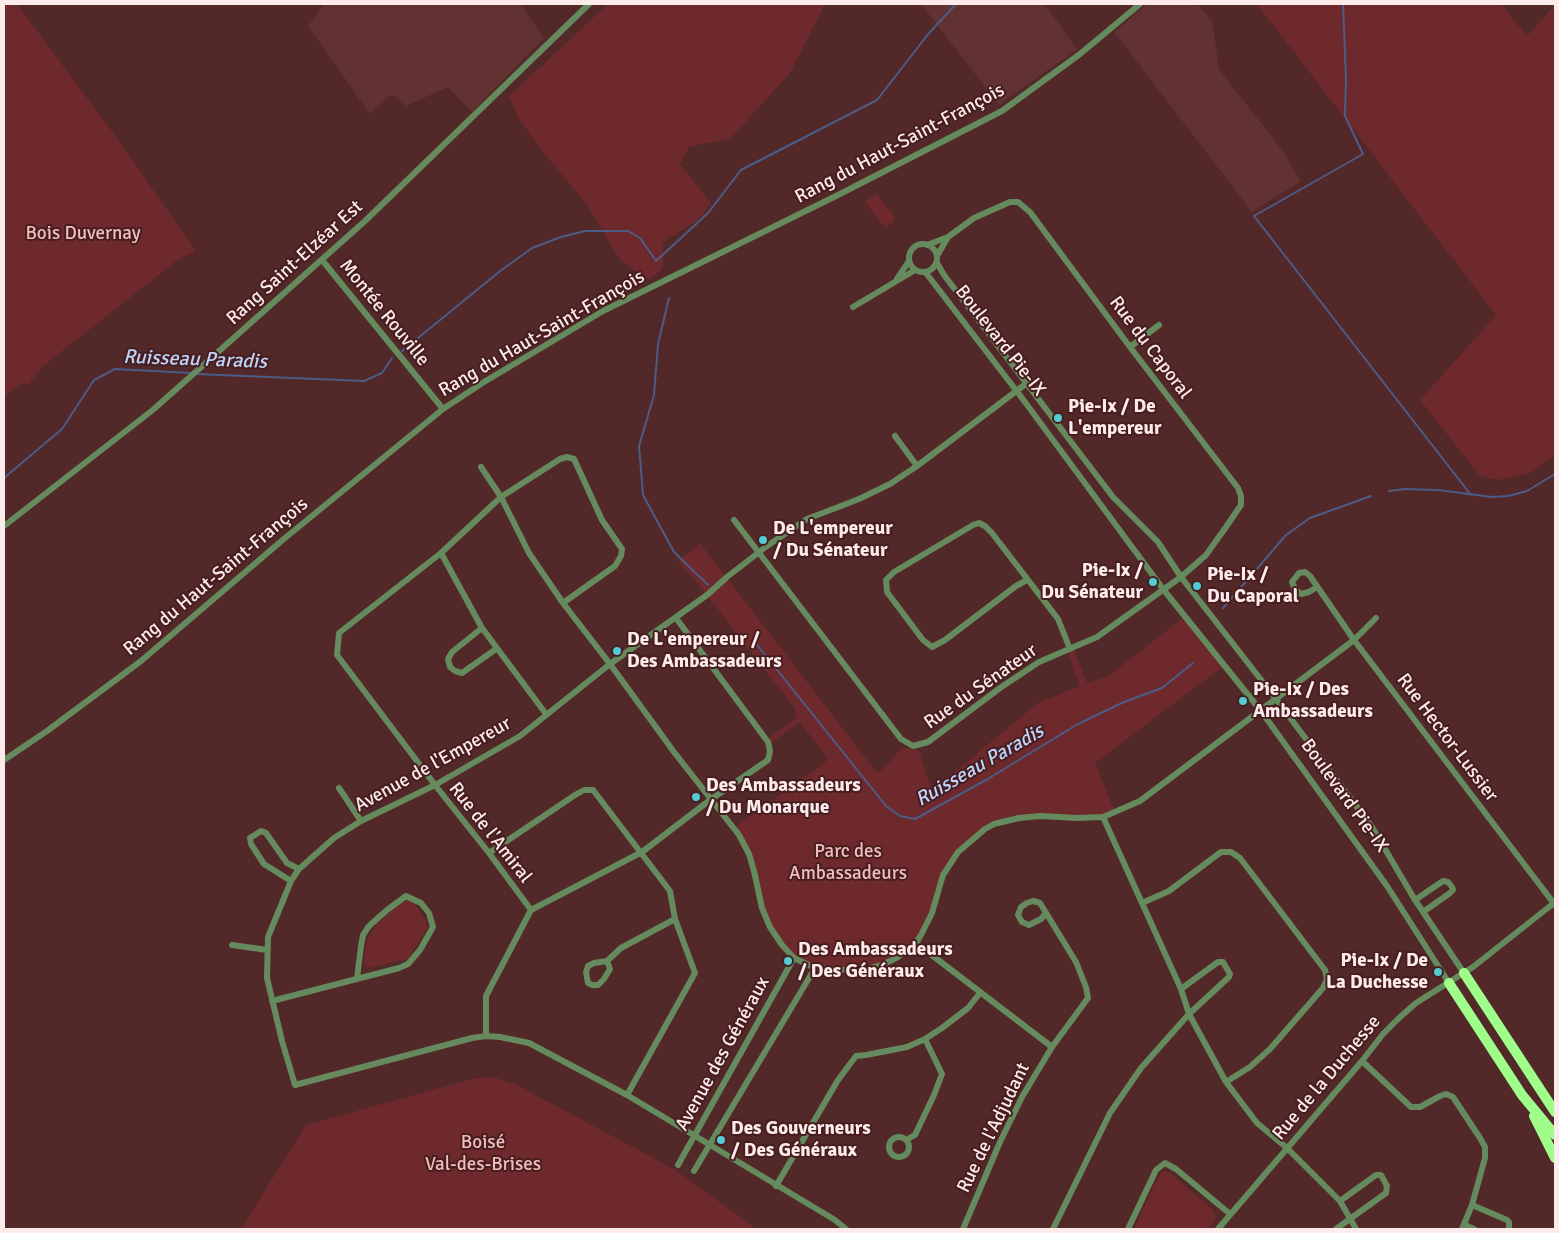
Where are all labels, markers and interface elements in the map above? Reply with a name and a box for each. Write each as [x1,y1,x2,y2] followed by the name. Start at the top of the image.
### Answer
[791,79,1009,209] street label: Rang du Haut-Saint-François
[222,196,368,330] street label: Rang Saint-Elzéar Est
[25,223,141,245] park label: Bois Duvernay
[334,255,434,371] street label: Montée Rouville
[435,266,649,402] street label: Rang du Haut-Saint-François
[950,281,1050,401] street label: Boulevard Pie-IX
[1104,292,1196,404] street label: Rue du Caporal
[123,345,267,375] water label: Ruisseau Paradis
[1068,396,1161,440] place label: Pie-Ix / De L'empereur
[1052,412,1064,424] marker: Pie-Ix / De L'empereur
[119,493,313,661] street label: Rang du Haut-Saint-François
[773,518,893,562] place label: De L'empereur / Du Sénateur
[757,534,769,546] marker: De L'empereur / Du Sénateur
[1041,560,1143,604] place label: Pie-Ix / Du Sénateur
[1207,564,1299,608] place label: Pie-Ix / Du Caporal
[1147,576,1159,588] marker: Pie-Ix / Du Sénateur
[1191,580,1203,592] marker: Pie-Ix / Du Caporal
[627,629,782,673] place label: De L'empereur / Des Ambassadeurs
[920,640,1042,734] street label: Rue du Sénateur
[611,645,623,657] marker: De L'empereur / Des Ambassadeurs
[1391,669,1503,807] street label: Rue Hector-Lussier
[1253,679,1373,723] place label: Pie-Ix / Des Ambassadeurs
[1237,695,1249,707] marker: Pie-Ix / Des Ambassadeurs
[351,713,515,817] street label: Avenue de l'Empereur
[912,720,1048,812] water label: Ruisseau Paradis
[1295,735,1393,857] street label: Boulevard Pie-IX
[706,775,861,819] place label: Des Ambassadeurs / Du Monarque
[444,778,536,888] street label: Rue de l'Amiral
[690,791,702,803] marker: Des Ambassadeurs / Du Monarque
[789,841,907,885] park label: Parc des Ambassadeurs
[798,939,953,983] place label: Des Ambassadeurs / Des Généraux
[1326,950,1428,994] place label: Pie-Ix / De La Duchesse
[782,955,794,967] marker: Des Ambassadeurs / Des Généraux
[1432,966,1444,978] marker: Pie-Ix / De La Duchesse
[671,973,775,1135] street label: Avenue des Généraux
[1268,1011,1386,1145] street label: Rue de la Duchesse
[953,1059,1035,1197] street label: Rue de l'Adjudant
[731,1118,871,1162] place label: Des Gouverneurs / Des Généraux
[425,1132,541,1176] park label: Boisé Val-des-Brises
[715,1134,727,1146] marker: Des Gouverneurs / Des Généraux

